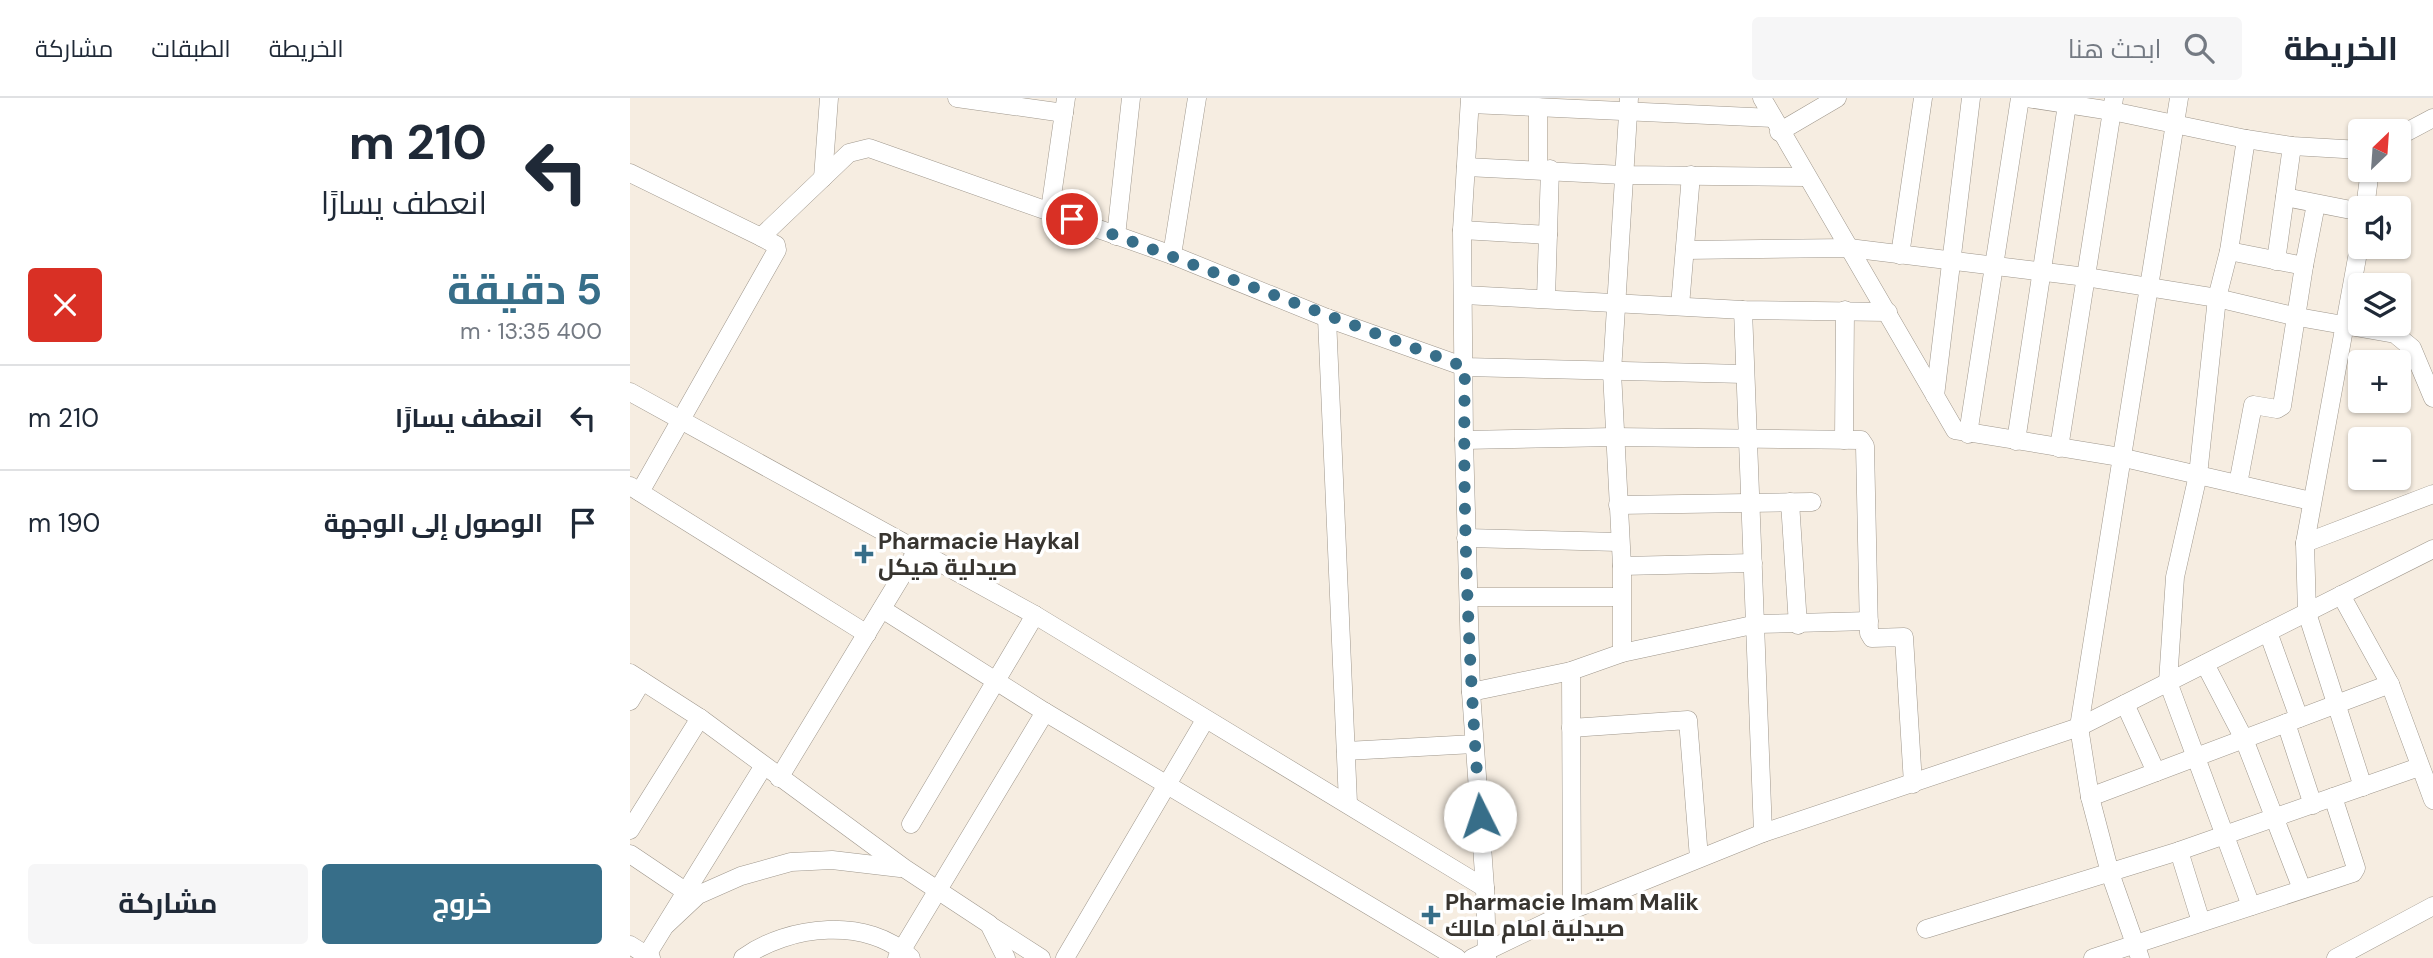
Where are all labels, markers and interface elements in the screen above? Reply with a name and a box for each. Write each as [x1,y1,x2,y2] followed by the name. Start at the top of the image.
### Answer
[1752,17,2242,80] search box
[2284,27,2398,70] text: الخريطة
[2180,29,2218,67] icon: search
[2068,32,2162,66] text: ابحث هنا
[35,33,113,64] text: مشاركة
[151,33,231,64] text: الطبقات
[269,33,344,64] text: الخريطة
[349,110,487,174] text: 210 m
[2348,119,2412,182] north arrow
[2348,119,2411,490] map controls
[511,126,602,217] icon: left
[321,182,487,224] text: انعطف يسارًا
[1042,189,1102,249] pin
[2348,196,2411,259] button: sound
[1053,200,1091,238] icon: arrive
[447,262,602,317] text: 5 دقيقة
[28,268,102,342] button: close
[2348,273,2411,336] button: layers
[460,316,602,346] text: 400 m · 13:35
[2348,350,2411,413] button: +
[564,399,602,437] icon: left
[28,401,99,435] text: 210 m
[395,401,543,435] text: انعطف يسارًا
[2348,427,2411,490] button: −
[564,504,602,542] icon: arrive
[28,506,100,540] text: 190 m
[324,506,543,540] text: الوصول إلى الوجهة
[878,526,1080,582] place label: Pharmacie Haykal صيدلية هيكل
[856,546,872,562] marker: Pharmacie Haykal صيدلية هيكل
[1443,779,1517,853] position arrow
[28,864,308,944] button: مشاركة
[322,864,602,944] button: خروج
[1445,887,1699,944] place label: Pharmacie Imam Malik صيدلية امام مالك
[1423,907,1439,923] marker: Pharmacie Imam Malik صيدلية امام مالك

